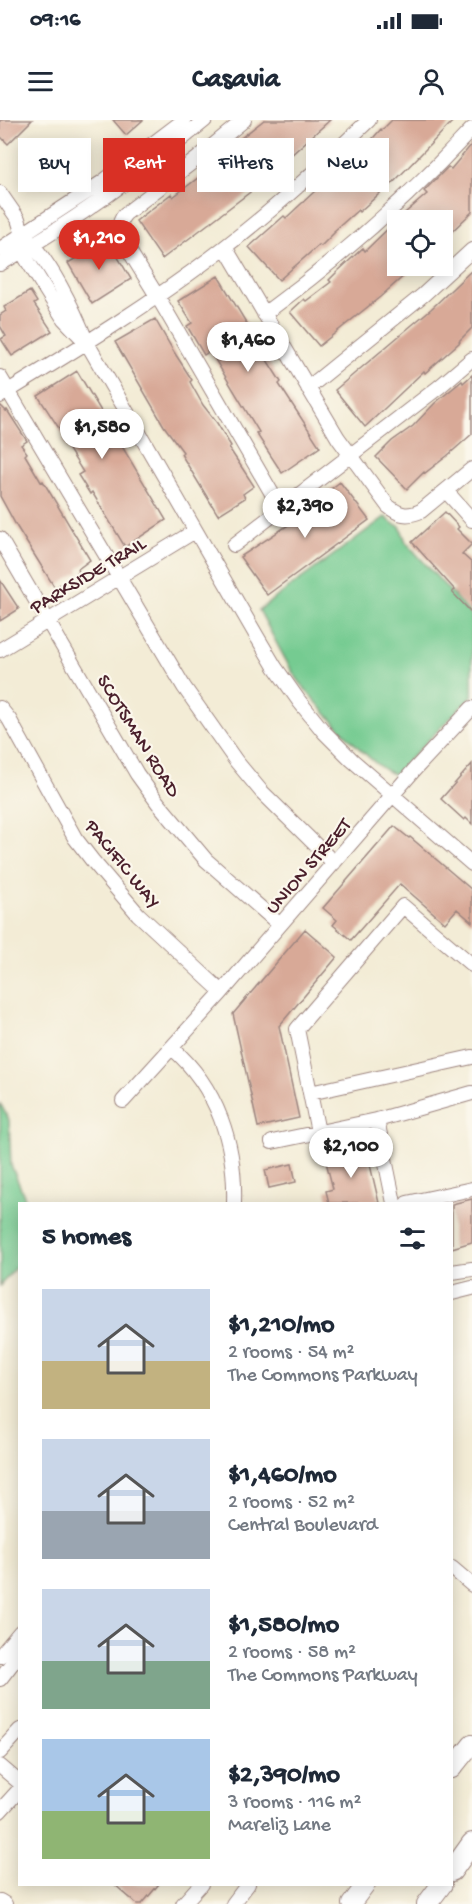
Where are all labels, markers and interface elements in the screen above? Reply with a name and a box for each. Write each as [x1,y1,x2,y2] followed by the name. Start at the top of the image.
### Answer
[30,8,80,34] text: 09:16
[24,65,57,98] icon: menu
[192,65,280,97] text: Casavia
[415,65,448,98] icon: person
[18,138,91,192] chip: Buy
[103,138,185,192] chip: Rent
[197,138,294,192] chip: Filters
[306,138,389,192] chip: New
[387,210,453,276] map controls
[387,210,453,276] button: locate
[50,220,148,271] pin: $1,210
[73,228,125,251] text: $1,210
[199,322,297,373] pin: $1,460
[221,330,275,353] text: $1,460
[53,409,151,460] pin: $1,580
[74,417,130,440] text: $1,580
[256,488,354,539] pin: $2,390
[277,496,333,519] text: $2,390
[26,533,151,621] street label: PARKSIDE TRAIL
[90,671,184,803] street label: SCOTSMAN ROAD
[262,814,358,920] street label: UNION STREET
[78,816,164,914] street label: PACIFIC WAY
[302,1128,400,1179] pin: $2,100
[323,1136,379,1159] text: $2,100
[396,1222,429,1255] icon: filters
[42,1223,131,1254] text: 5 homes
[228,1311,335,1342] text: $1,210/mo
[90,1313,162,1385] icon: home
[228,1342,355,1365] text: 2 rooms · 54 m²
[228,1365,418,1388] text: The Commons Parkway
[228,1461,337,1492] text: $1,460/mo
[90,1463,162,1535] icon: home
[228,1492,355,1515] text: 2 rooms · 52 m²
[228,1515,378,1538] text: Central Boulevard
[228,1611,339,1642] text: $1,580/mo
[90,1613,162,1685] icon: home
[228,1642,356,1665] text: 2 rooms · 58 m²
[228,1665,418,1688] text: The Commons Parkway
[228,1761,340,1792] text: $2,390/mo
[90,1763,162,1835] icon: home
[228,1792,361,1815] text: 3 rooms · 116 m²
[228,1815,331,1838] text: Mareliz Lane

